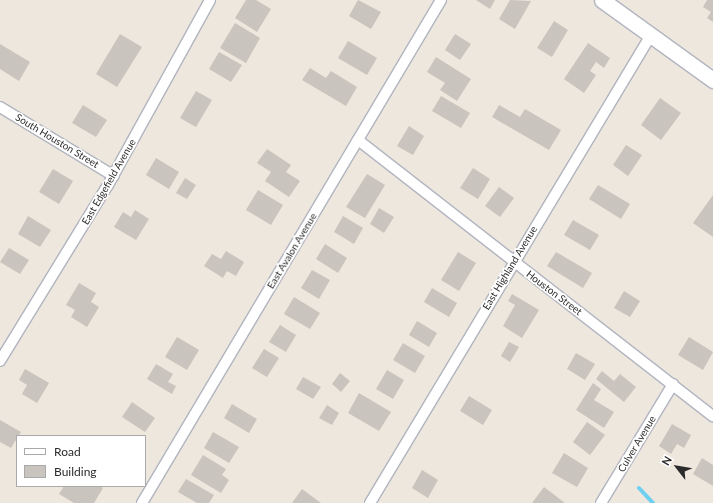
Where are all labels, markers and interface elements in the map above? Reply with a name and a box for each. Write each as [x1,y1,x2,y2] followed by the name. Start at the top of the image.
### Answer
[13,111,101,171] street label: South Houston Street
[79,137,139,227] street label: East Edgefield Avenue
[264,211,320,291] street label: East Avalon Avenue
[480,224,540,312] street label: East Highland Avenue
[524,268,584,318] street label: Houston Street
[615,413,659,475] street label: Culver Avenue
[16,435,146,487] legend
[54,444,81,459] text: Road
[657,447,697,487] north arrow
[659,454,674,468] text: N
[54,464,97,479] text: Building

